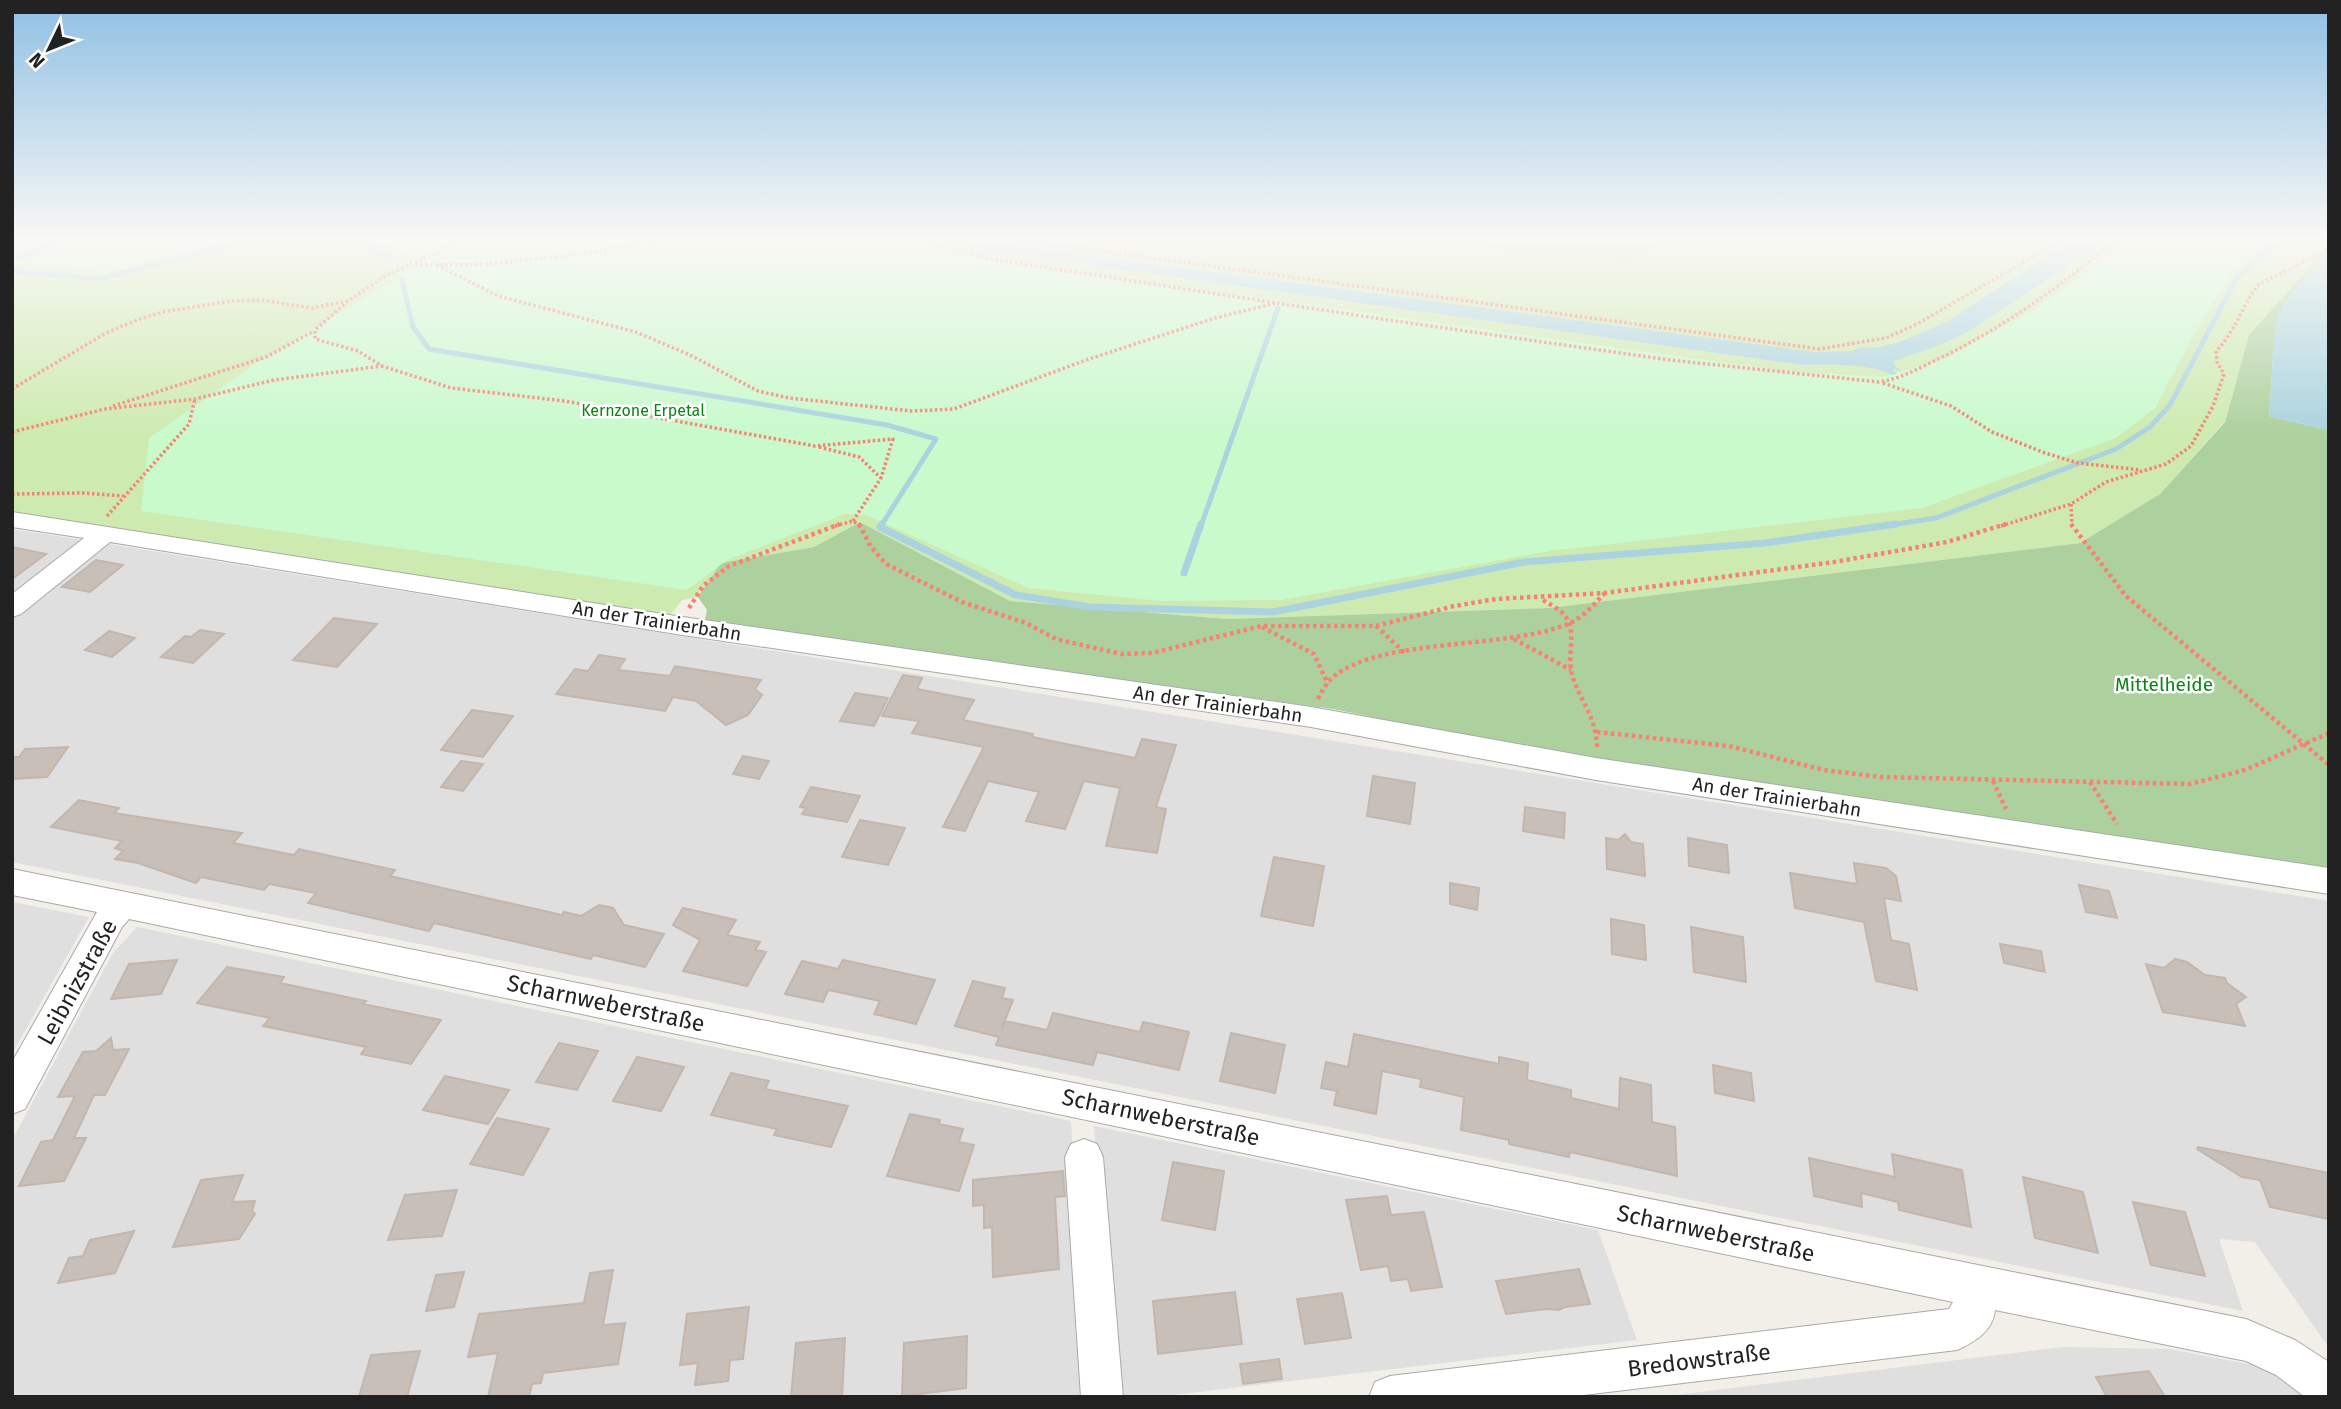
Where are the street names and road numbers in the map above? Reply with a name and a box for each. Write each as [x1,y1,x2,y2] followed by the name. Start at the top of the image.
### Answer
[571,596,743,646] street label: An der Trainierbahn
[1132,681,1304,727] street label: An der Trainierbahn
[1691,772,1863,822] street label: An der Trainierbahn
[31,914,123,1050] street label: Leibnizstraße
[505,968,707,1038] street label: Scharnweberstraße
[1060,1082,1262,1152] street label: Scharnweberstraße
[1615,1198,1817,1268] street label: Scharnweberstraße
[1626,1337,1772,1383] street label: Bredowstraße

